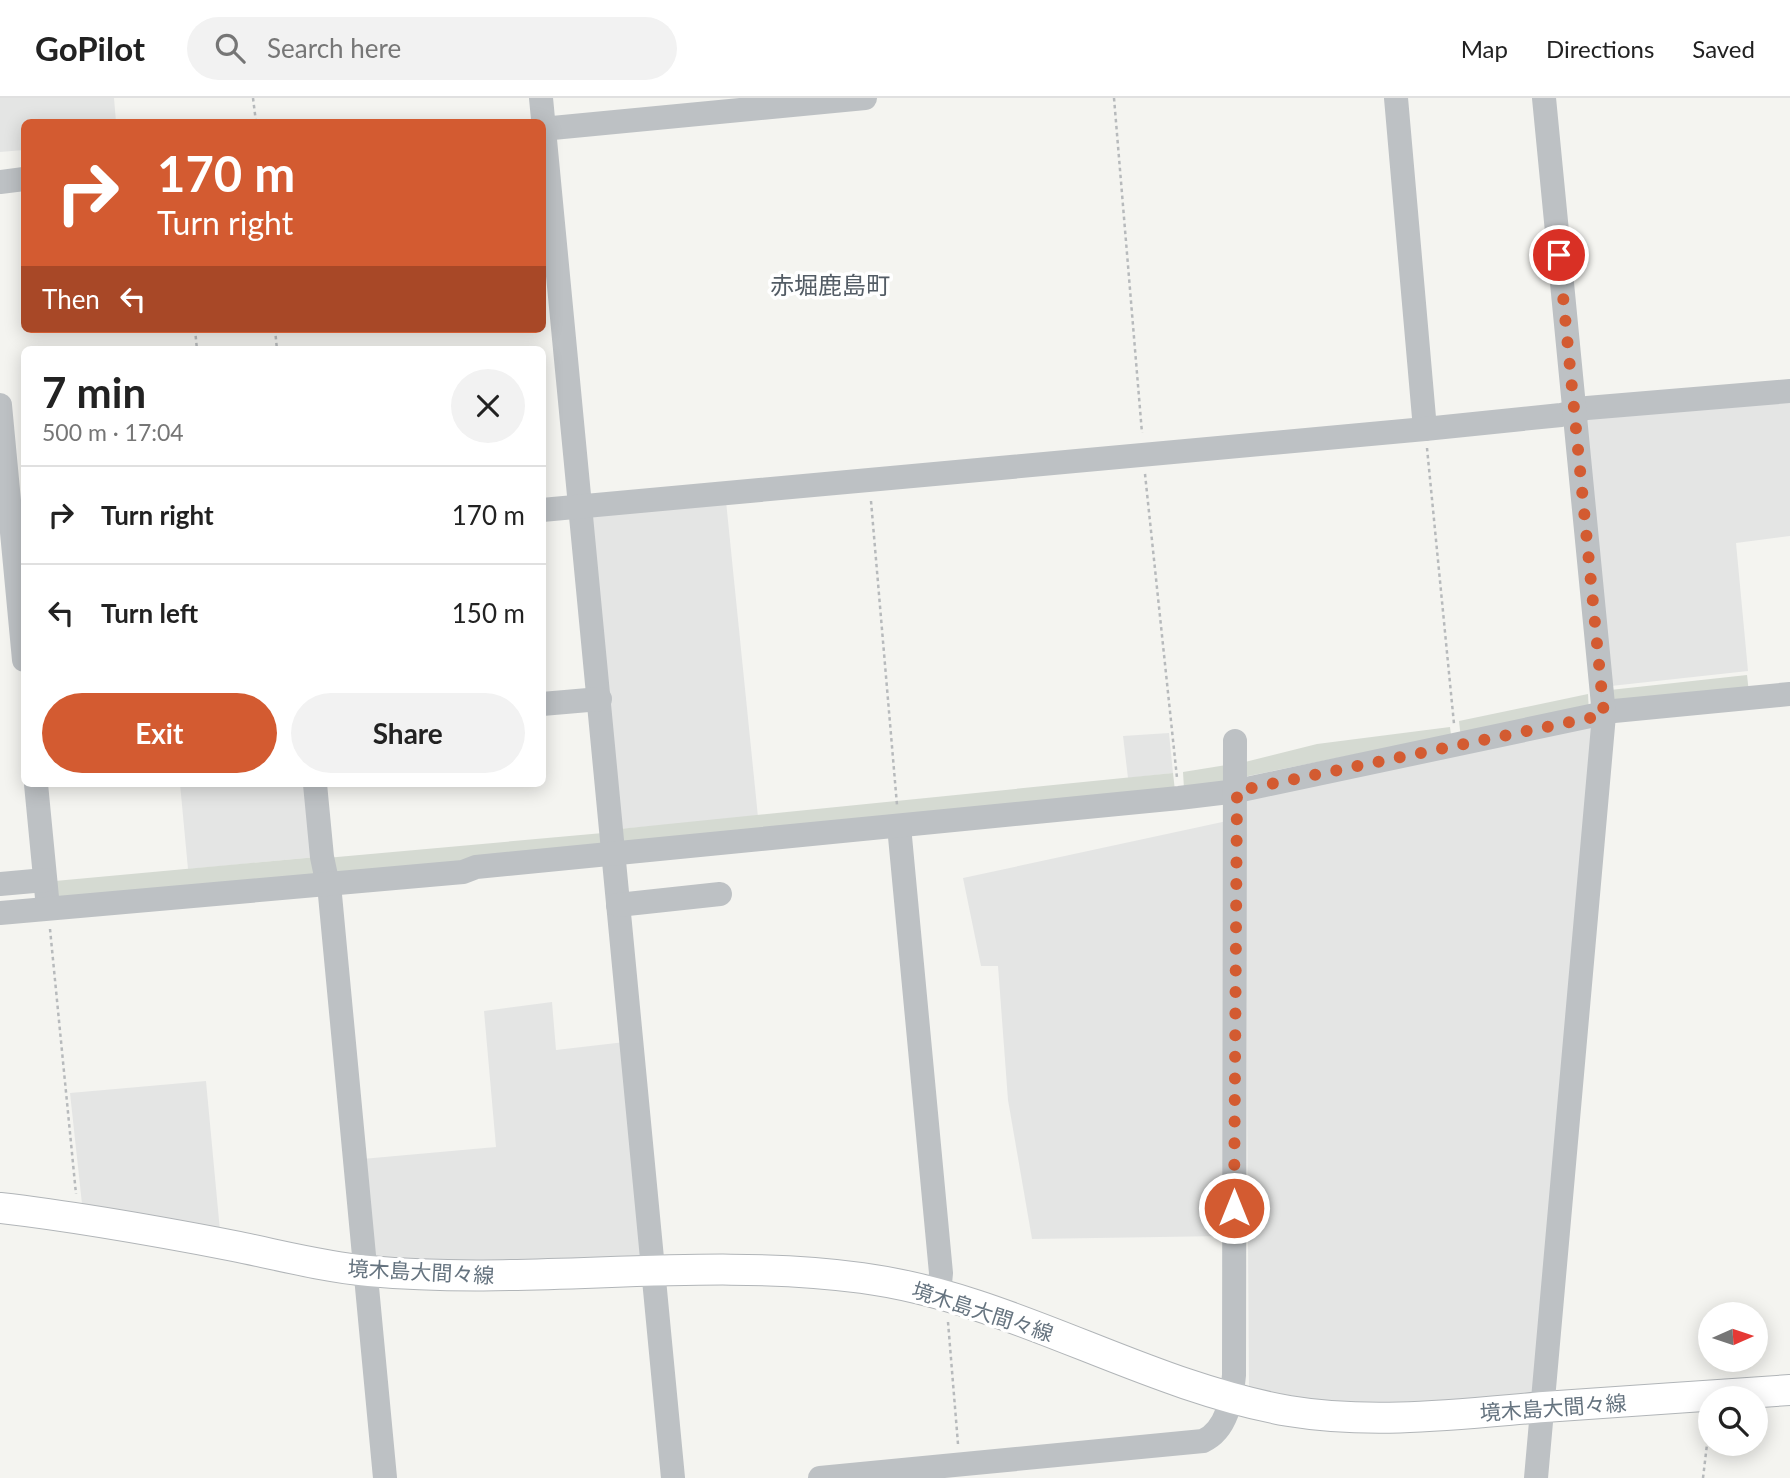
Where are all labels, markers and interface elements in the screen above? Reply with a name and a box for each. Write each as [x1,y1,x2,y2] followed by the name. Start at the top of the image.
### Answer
[187,17,677,80] search box
[35,28,145,68] text: GoPilot
[211,29,249,67] icon: search
[267,32,401,64] text: Search here
[1461,34,1508,63] text: Map
[1546,34,1654,63] text: Directions
[1692,34,1755,63] text: Saved
[157,144,295,202] text: 170 m
[42,147,133,238] icon: right
[157,203,293,242] text: Turn right
[1529,225,1589,285] pin
[1540,236,1578,274] icon: arrive
[770,270,890,299] district label: 赤堀鹿島町
[114,280,152,318] icon: left
[42,283,100,315] text: Then
[42,367,146,417] text: 7 min
[451,369,525,443] button: close
[42,418,184,446] text: 500 m · 17:04
[42,496,80,534] icon: right
[101,499,214,531] text: Turn right
[452,499,525,531] text: 170 m
[42,594,80,632] icon: left
[101,597,198,629] text: Turn left
[452,597,525,629] text: 150 m
[42,693,277,773] button: Exit
[291,693,525,773] button: Share
[1197,1171,1271,1245] position arrow
[347,1255,495,1287] street label: 境木島大間々線
[909,1276,1057,1346] street label: 境木島大間々線
[1698,1302,1768,1372] north arrow
[1698,1302,1768,1456] map controls
[1698,1386,1768,1456] button: search
[1479,1389,1627,1425] street label: 境木島大間々線

